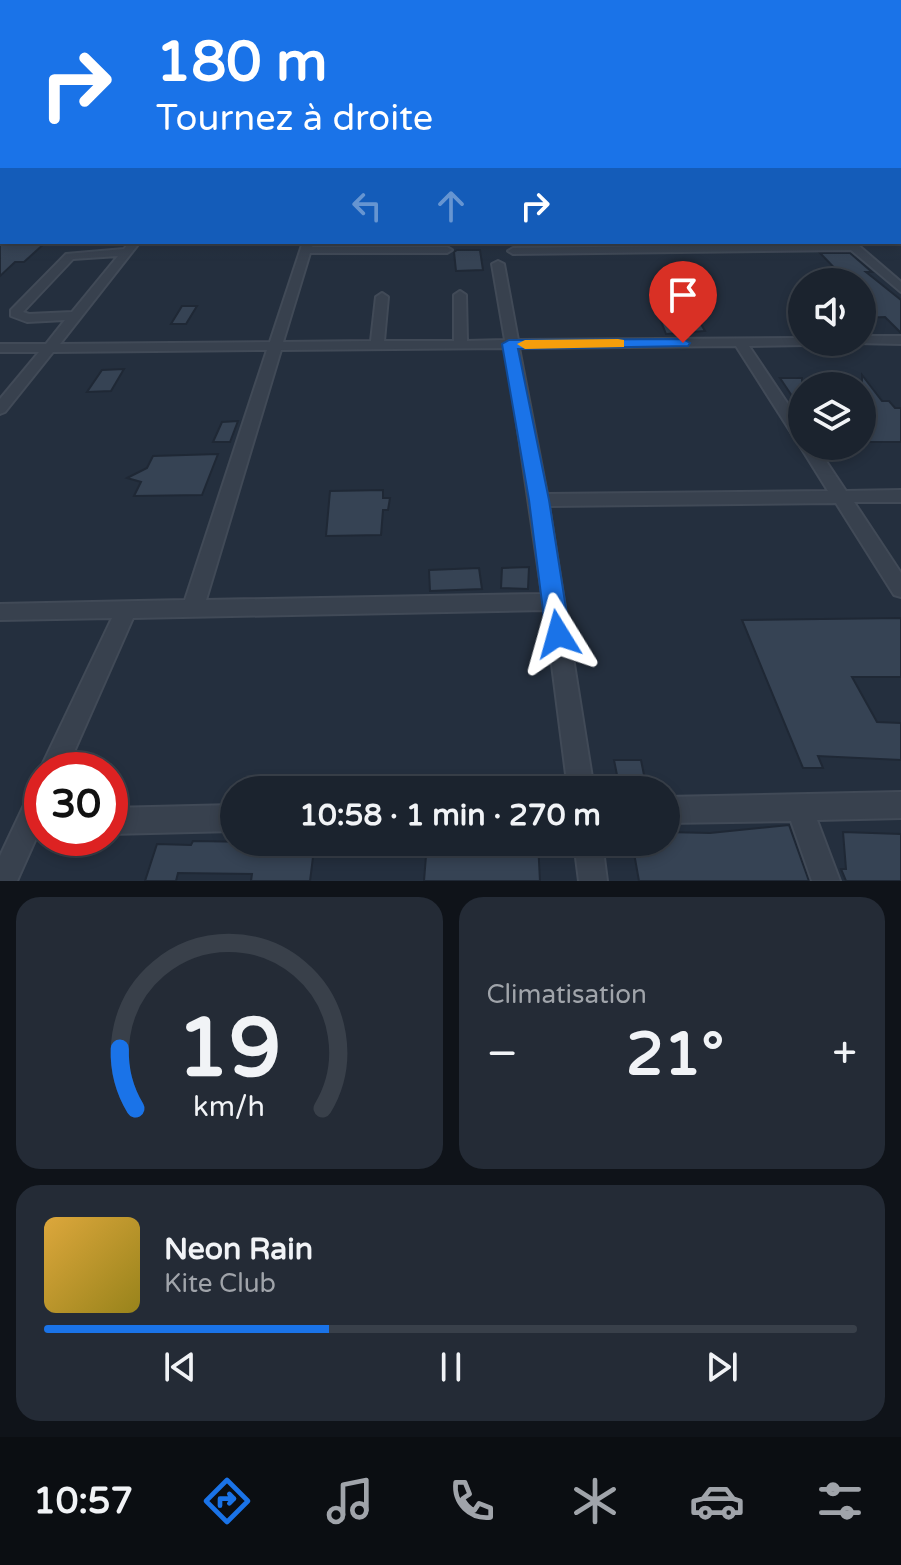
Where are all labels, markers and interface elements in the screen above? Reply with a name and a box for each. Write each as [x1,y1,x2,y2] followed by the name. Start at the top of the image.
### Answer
[156,29,327,96] text: 180 m
[24,32,128,136] icon: right
[156,97,433,140] text: Tournez à droite
[345,184,389,228] icon: left
[429,184,473,228] icon: ahead
[513,184,557,228] icon: right
[649,261,717,343] pin
[788,268,876,460] map controls
[788,268,876,356] button: sound
[661,273,705,317] icon: arrive
[788,372,876,460] button: layers
[516,592,600,676] position arrow
[24,752,128,856] speed limit sign: 30
[299,797,601,834] text: 10:58 · 1 min · 270 m
[487,979,647,1010] text: Climatisation
[177,999,281,1099] text: 19
[626,1019,724,1091] text: 21°
[487,1028,518,1081] text: −
[832,1028,857,1081] text: +
[193,1090,265,1124] text: km/h
[164,1231,313,1268] text: Neon Rain
[164,1268,276,1299] text: Kite Club
[158,1345,202,1389] icon: previous
[429,1345,473,1389] icon: pause
[700,1345,744,1389] icon: next
[199,1473,255,1529] icon: directions
[322,1473,378,1529] icon: music
[444,1473,500,1529] icon: phone
[567,1473,623,1529] icon: climate
[689,1473,745,1529] icon: car
[812,1473,868,1529] icon: filters
[33,1480,133,1523] text: 10:57

